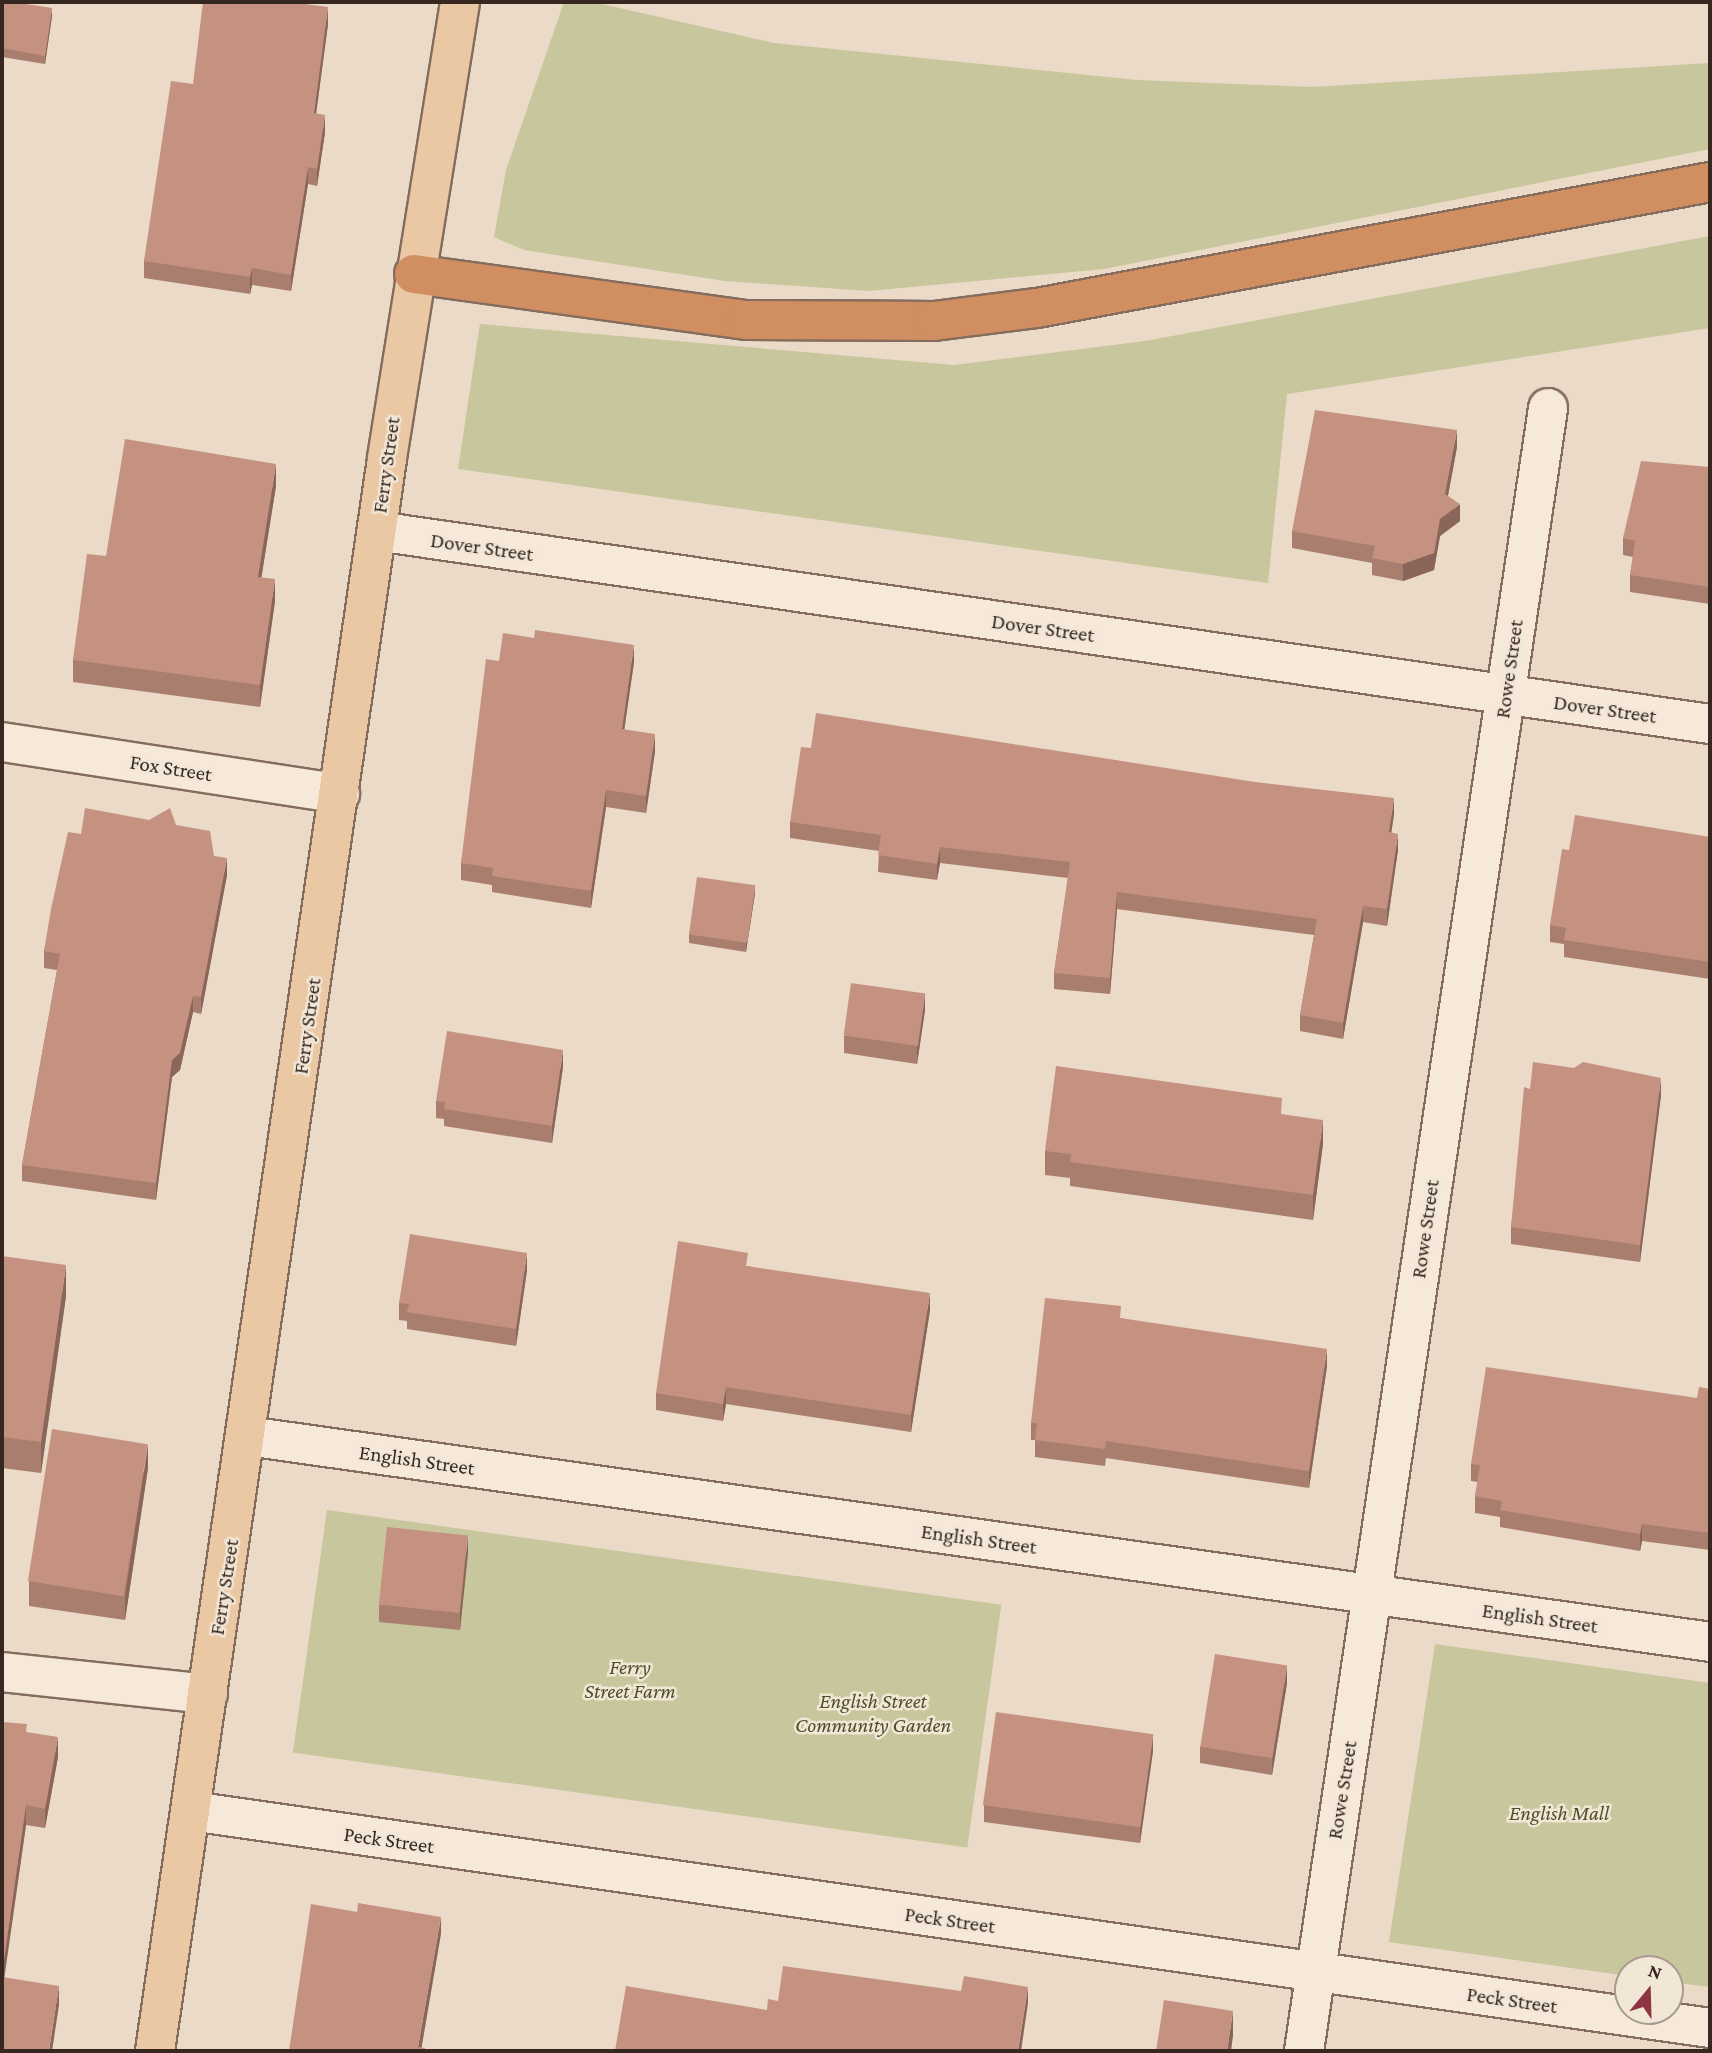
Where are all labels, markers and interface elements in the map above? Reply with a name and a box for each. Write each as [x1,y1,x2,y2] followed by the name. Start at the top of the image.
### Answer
[367,415,405,515] street label: Ferry Street
[429,527,535,567] street label: Dover Street
[990,608,1096,648] street label: Dover Street
[1490,618,1528,720] street label: Rowe Street
[1552,689,1658,729] street label: Dover Street
[128,749,214,787] street label: Fox Street
[288,976,326,1076] street label: Ferry Street
[1406,1178,1444,1280] street label: Rowe Street
[358,1439,476,1481] street label: English Street
[920,1518,1038,1560] street label: English Street
[204,1537,244,1637] street label: Ferry Street
[1481,1597,1599,1639] street label: English Street
[584,1654,676,1704] park label: Ferry Street Farm
[795,1688,951,1738] park label: English Street Community Garden
[1322,1739,1362,1841] street label: Rowe Street
[1509,1800,1609,1826] park label: English Mall
[342,1821,436,1859] street label: Peck Street
[903,1901,997,1939] street label: Peck Street
[1614,1955,1684,2025] north arrow
[1646,1960,1665,1984] text: N
[1465,1981,1559,2019] street label: Peck Street

